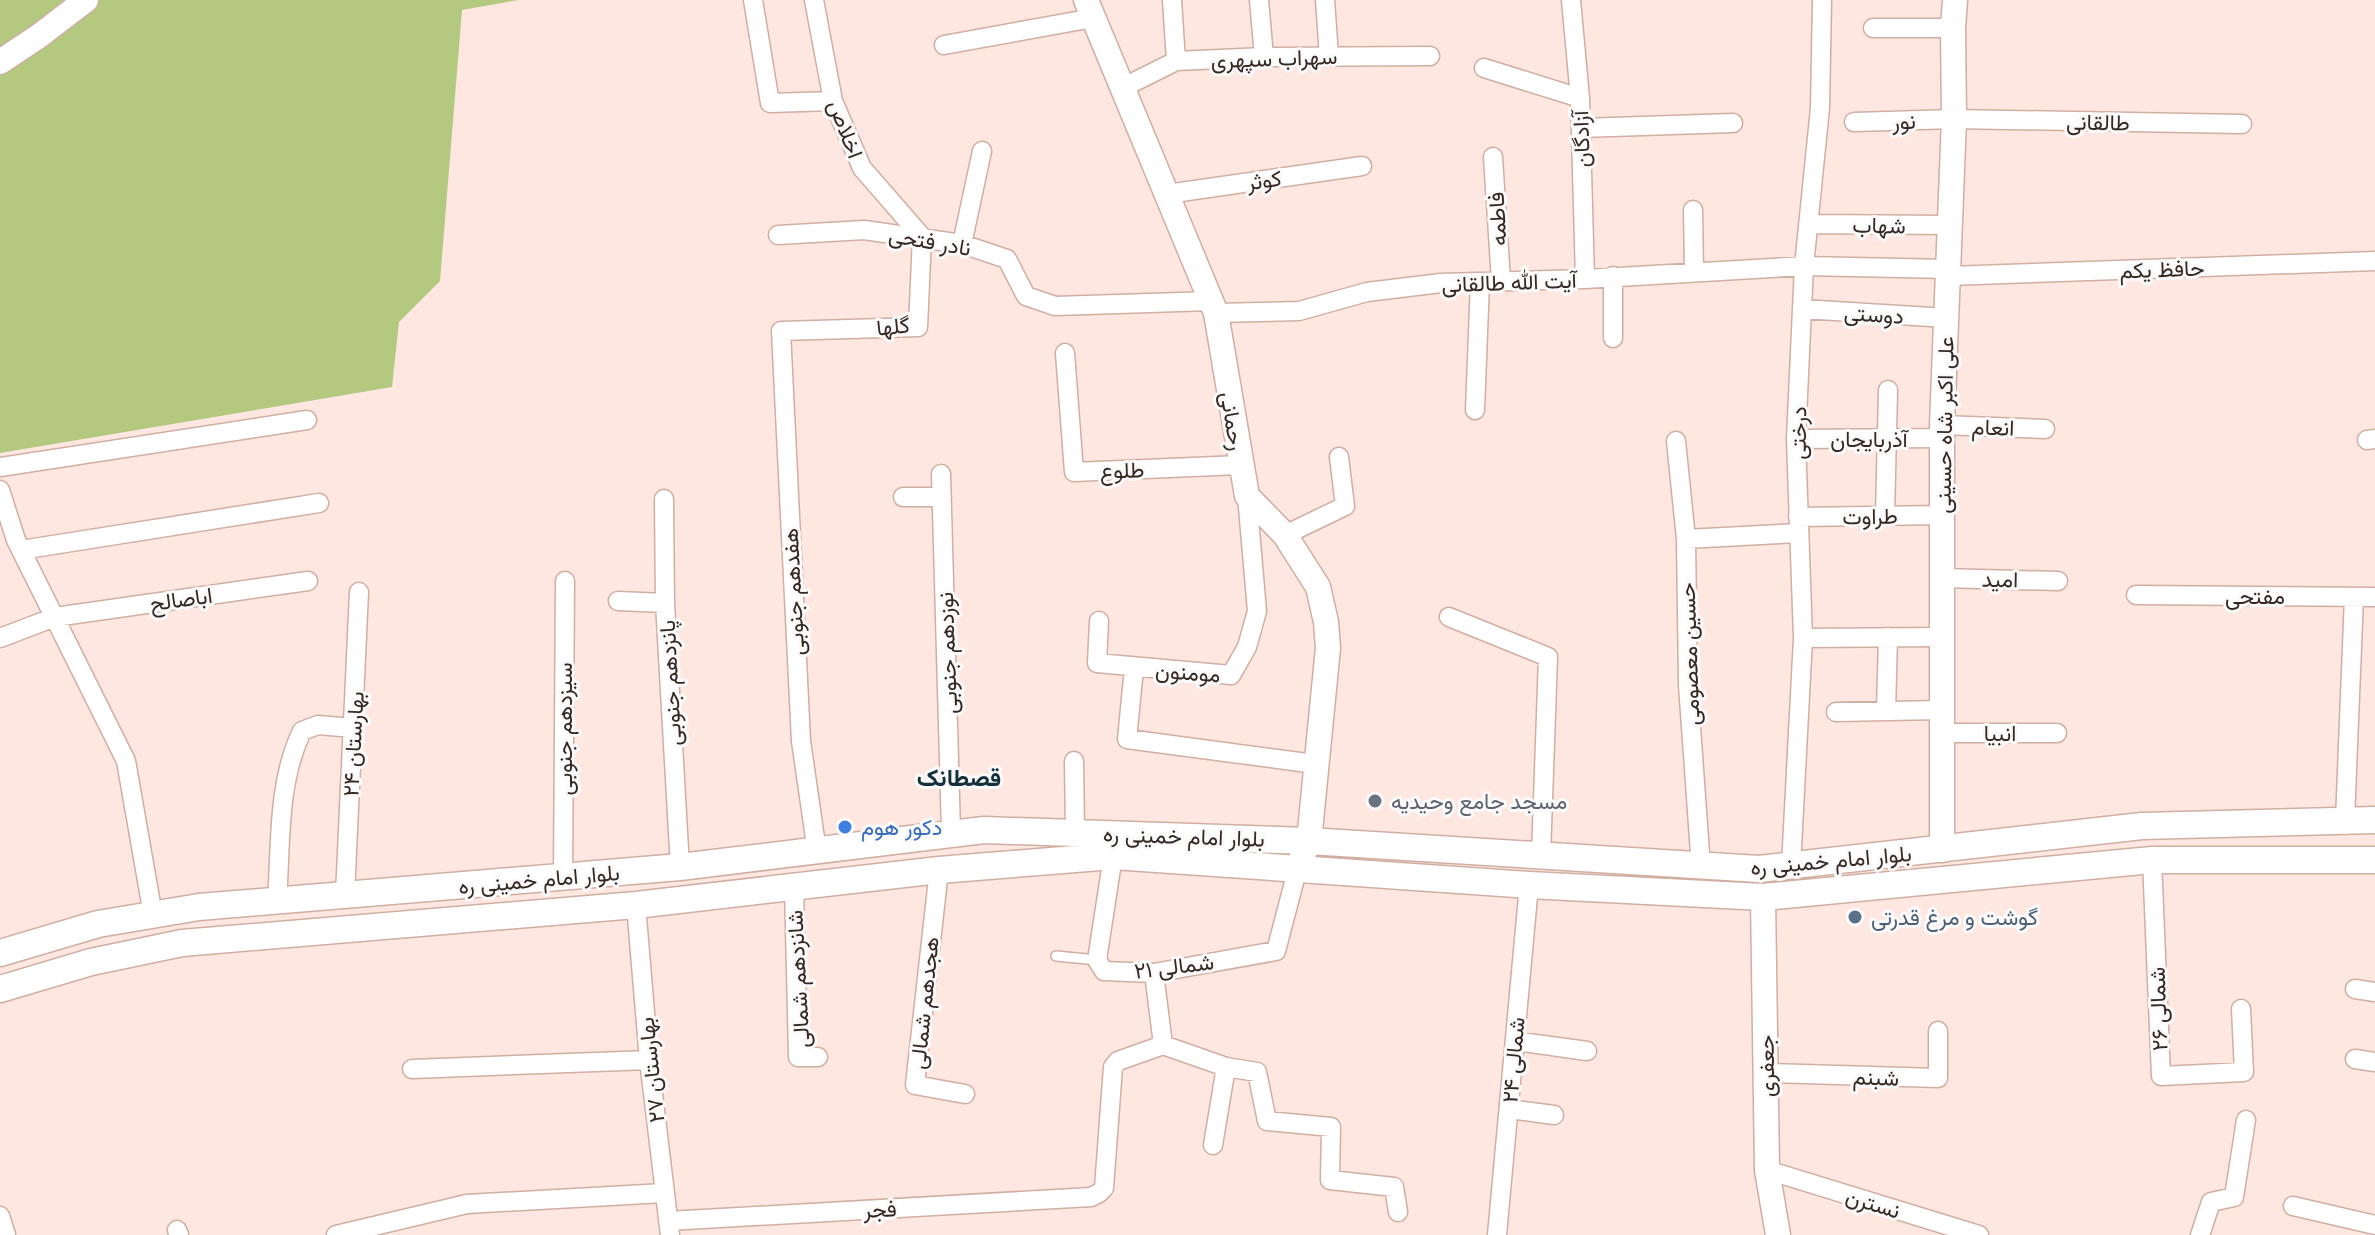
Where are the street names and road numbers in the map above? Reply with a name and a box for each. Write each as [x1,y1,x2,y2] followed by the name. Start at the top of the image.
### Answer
[1210,44,1338,75] street label: سهراب سپهری
[822,96,868,162] street label: اخلاص
[1568,108,1596,168] street label: آزادگان
[1891,109,1916,135] street label: نور
[2066,109,2130,137] street label: طالقانی
[1244,166,1283,196] street label: کوثر
[1484,191,1512,247] street label: فاطمه
[1852,213,1906,239] street label: شهاب
[887,222,973,262] street label: نادر فتحی
[2119,256,2205,285] street label: حافظ یکم
[1441,267,1579,298] street label: آیت الله طالقانی
[1843,300,1905,330] street label: دوستی
[875,312,911,342] street label: گلها
[1930,336,1960,514] street label: علی اکبر شاه حسینی
[1215,390,1250,453] street label: رحمانی
[1786,406,1812,460] street label: درختی
[1971,414,2015,443] street label: انعام
[1830,427,1910,453] street label: آذربایجان
[1099,457,1145,486] street label: طلوع
[1842,504,1898,530] street label: طراوت
[778,527,811,656] street label: هفدهم جنوبی
[1982,567,2018,593] street label: امید
[1675,582,1705,726] street label: حسین معصومی
[148,583,214,618] street label: اباصالح
[2225,584,2285,610] street label: مفتحی
[933,591,964,714] street label: نوزدهم جنوبی
[655,619,688,746] street label: پانزدهم جنوبی
[1154,658,1221,688] street label: مومنون
[552,662,579,796] street label: سیزدهم جنوبی
[338,691,370,797] street label: بهارستان ۲۴
[1984,721,2016,747] street label: انبیا
[1103,821,1265,854] street label: بلوار امام خمینی ره
[1749,841,1913,882] street label: بلوار امام خمینی ره
[457,860,621,901] street label: بلوار امام خمینی ره
[782,909,817,1049] street label: شانزدهم شمالی
[905,935,946,1071] street label: هجدهم شمالی
[1133,949,1215,985] street label: ۲۱ شمالی
[2145,966,2173,1052] street label: ۲۶ شمالی
[634,1016,670,1124] street label: بهارستان ۲۷
[1497,1016,1531,1104] street label: ۲۴ شمالی
[1753,1035,1781,1097] street label: جعفری
[1852,1064,1900,1093] street label: شبنم
[1842,1183,1903,1224] street label: نسترن
[862,1196,897,1224] street label: فجر

